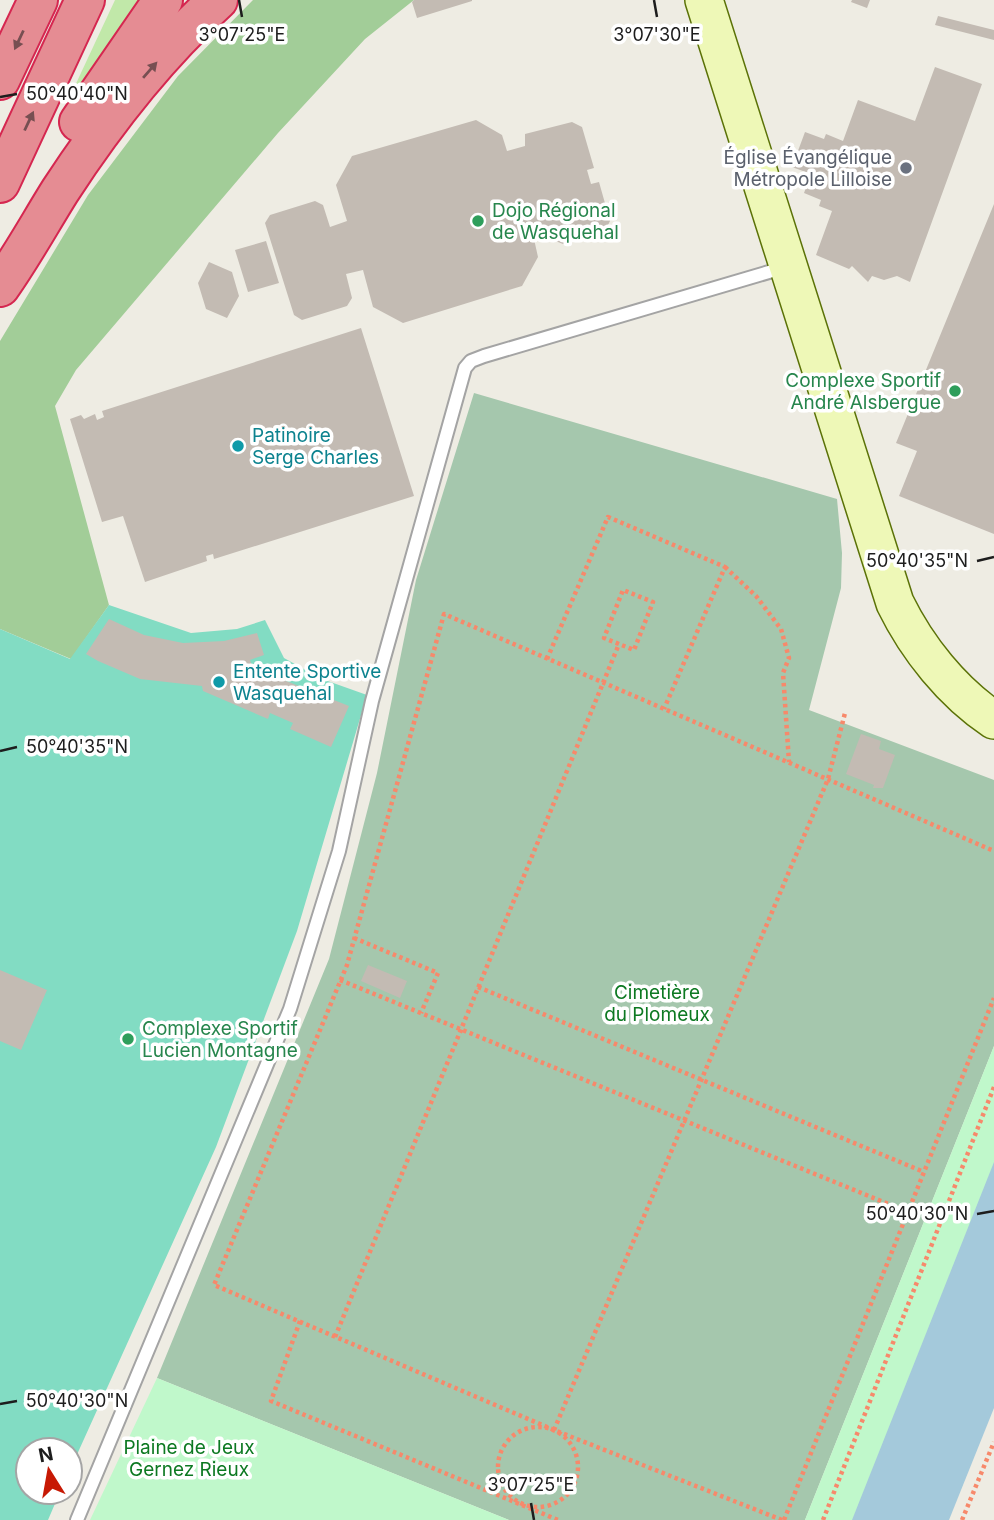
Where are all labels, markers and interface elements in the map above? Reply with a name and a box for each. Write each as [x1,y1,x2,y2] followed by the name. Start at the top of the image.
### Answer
[199,24,285,45] text: 3°07'25"E
[613,24,701,45] text: 3°07'30"E
[13,30,25,50] one-way arrow
[142,61,158,79] one-way arrow
[26,83,128,104] text: 50°40'40"N
[23,111,35,131] one-way arrow
[723,145,892,191] place label: Église Évangélique Métropole Lilloise
[898,160,914,176] marker: Église Évangélique Métropole Lilloise
[492,199,619,244] place label: Dojo Régional de Wasquehal
[470,213,486,229] marker: Dojo Régional de Wasquehal
[785,369,941,414] place label: Complexe Sportif André Alsbergue
[947,383,963,399] marker: Complexe Sportif André Alsbergue
[252,424,379,469] place label: Patinoire Serge Charles
[230,438,246,454] marker: Patinoire Serge Charles
[866,550,968,571] text: 50°40'35"N
[233,660,381,705] place label: Entente Sportive Wasquehal
[211,674,227,690] marker: Entente Sportive Wasquehal
[26,736,128,757] text: 50°40'35"N
[604,981,710,1026] park label: Cimetière du Plomeux
[142,1017,298,1062] place label: Complexe Sportif Lucien Montagne
[120,1031,136,1047] marker: Complexe Sportif Lucien Montagne
[866,1203,968,1224] text: 50°40'30"N
[26,1390,128,1411] text: 50°40'30"N
[14,1436,84,1506] north arrow
[123,1436,255,1481] park label: Plaine de Jeux Gernez Rieux
[37,1442,55,1467] text: N
[488,1474,574,1495] text: 3°07'25"E

